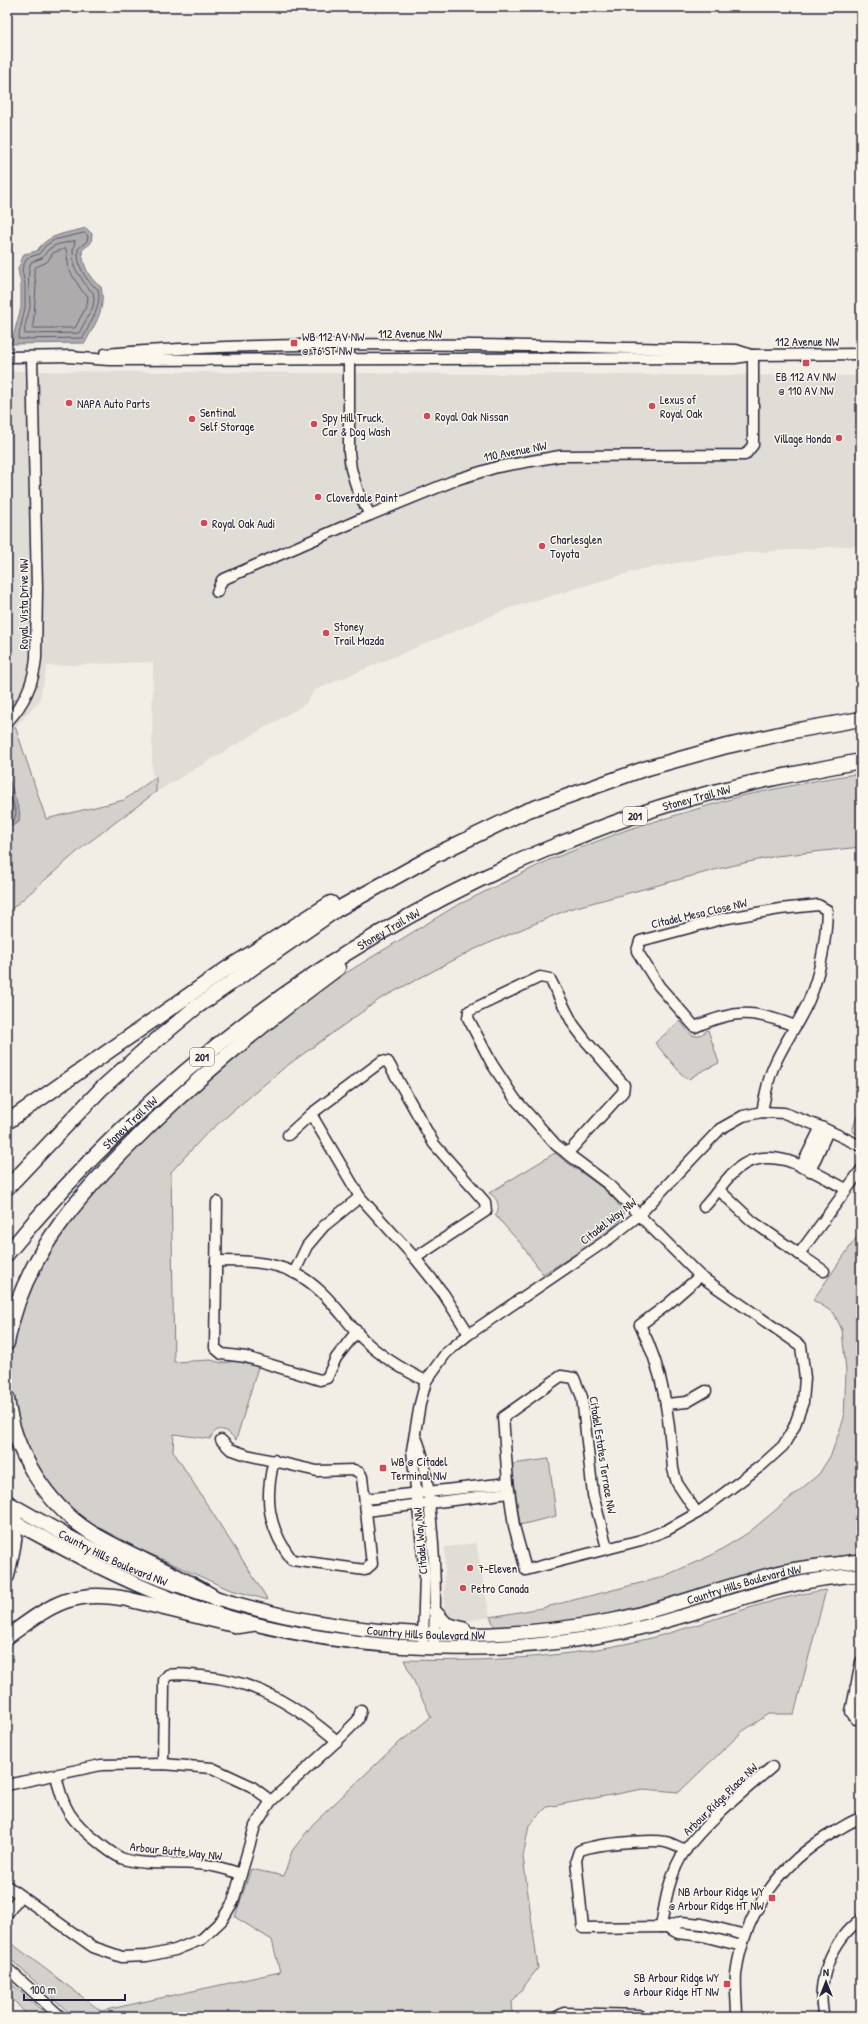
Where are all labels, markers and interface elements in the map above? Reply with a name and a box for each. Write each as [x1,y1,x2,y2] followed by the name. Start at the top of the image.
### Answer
[378,325,443,342] street label: 112 Avenue NW
[302,328,365,359] place label: WB 112 AV NW @ 76 ST NW
[775,333,840,350] street label: 112 Avenue NW
[289,338,299,348] marker: WB 112 AV NW @ 76 ST NW
[801,358,811,368] marker: EB 112 AV NW @ 110 AV NW
[776,368,837,399] place label: EB 112 AV NW @ 110 AV NW
[660,391,702,422] place label: Lexus of Royal Oak
[77,395,150,412] place label: NAPA Auto Parts
[64,398,74,408] marker: NAPA Auto Parts
[647,401,657,411] marker: Lexus of Royal Oak
[200,404,255,435] place label: Sentinal Self Storage
[435,408,509,425] place label: Royal Oak Nissan
[322,409,390,440] place label: Spy Hill Truck, Car & Dog Wash
[422,411,432,421] marker: Royal Oak Nissan
[187,414,197,424] marker: Sentinal Self Storage
[309,419,319,429] marker: Spy Hill Truck, Car & Dog Wash
[774,430,831,447] place label: Village Honda
[834,433,844,443] marker: Village Honda
[482,436,549,465] street label: 110 Avenue NW
[326,489,399,506] place label: Cloverdale Paint
[313,492,323,502] marker: Cloverdale Paint
[212,515,275,532] place label: Royal Oak Audi
[199,518,209,528] marker: Royal Oak Audi
[550,531,602,562] place label: Charlesglen Toyota
[537,541,547,551] marker: Charlesglen Toyota
[15,558,32,649] street label: Royal Vista Drive NW
[334,618,384,649] place label: Stoney Trail Mazda
[321,628,331,638] marker: Stoney Trail Mazda
[660,780,733,814] street label: Stoney Trail NW
[623,807,647,825] road number: 201
[649,894,749,932] street label: Citadel Mesa Close NW
[353,903,423,953] street label: Stoney Trail NW
[190,1048,214,1066] road number: 201
[98,1091,161,1152] street label: Stoney Trail NW
[576,1193,640,1248] street label: Citadel Way NW
[585,1395,621,1516] street label: Citadel Estates Terrace NW
[391,1453,448,1484] place label: WB @ Citadel Terminal NW
[378,1463,388,1473] marker: WB @ Citadel Terminal NW
[409,1506,431,1575] street label: Citadel Way NW
[56,1524,171,1590] street label: Country Hills Boulevard NW
[478,1560,517,1577] place label: 7-Eleven
[684,1560,803,1608] street label: Country Hills Boulevard NW
[465,1563,475,1573] marker: 7-Eleven
[471,1580,529,1597] place label: Petro Canada
[458,1583,468,1593] marker: Petro Canada
[366,1621,486,1643] street label: Country Hills Boulevard NW
[679,1759,762,1839] street label: Arbour Ridge Place NW
[129,1838,224,1864] street label: Arbour Butte Way NW
[669,1883,765,1914] place label: NB Arbour Ridge WY @ Arbour Ridge HT NW
[767,1893,777,1903] marker: NB Arbour Ridge WY @ Arbour Ridge HT NW
[806,1962,846,2002] north arrow
[823,1965,829,1979] text: N
[624,1969,720,2000] place label: SB Arbour Ridge WY @ Arbour Ridge HT NW
[24,1976,125,2002] scale bar
[722,1979,732,1989] marker: SB Arbour Ridge WY @ Arbour Ridge HT NW
[30,1981,56,1998] text: 100 m

